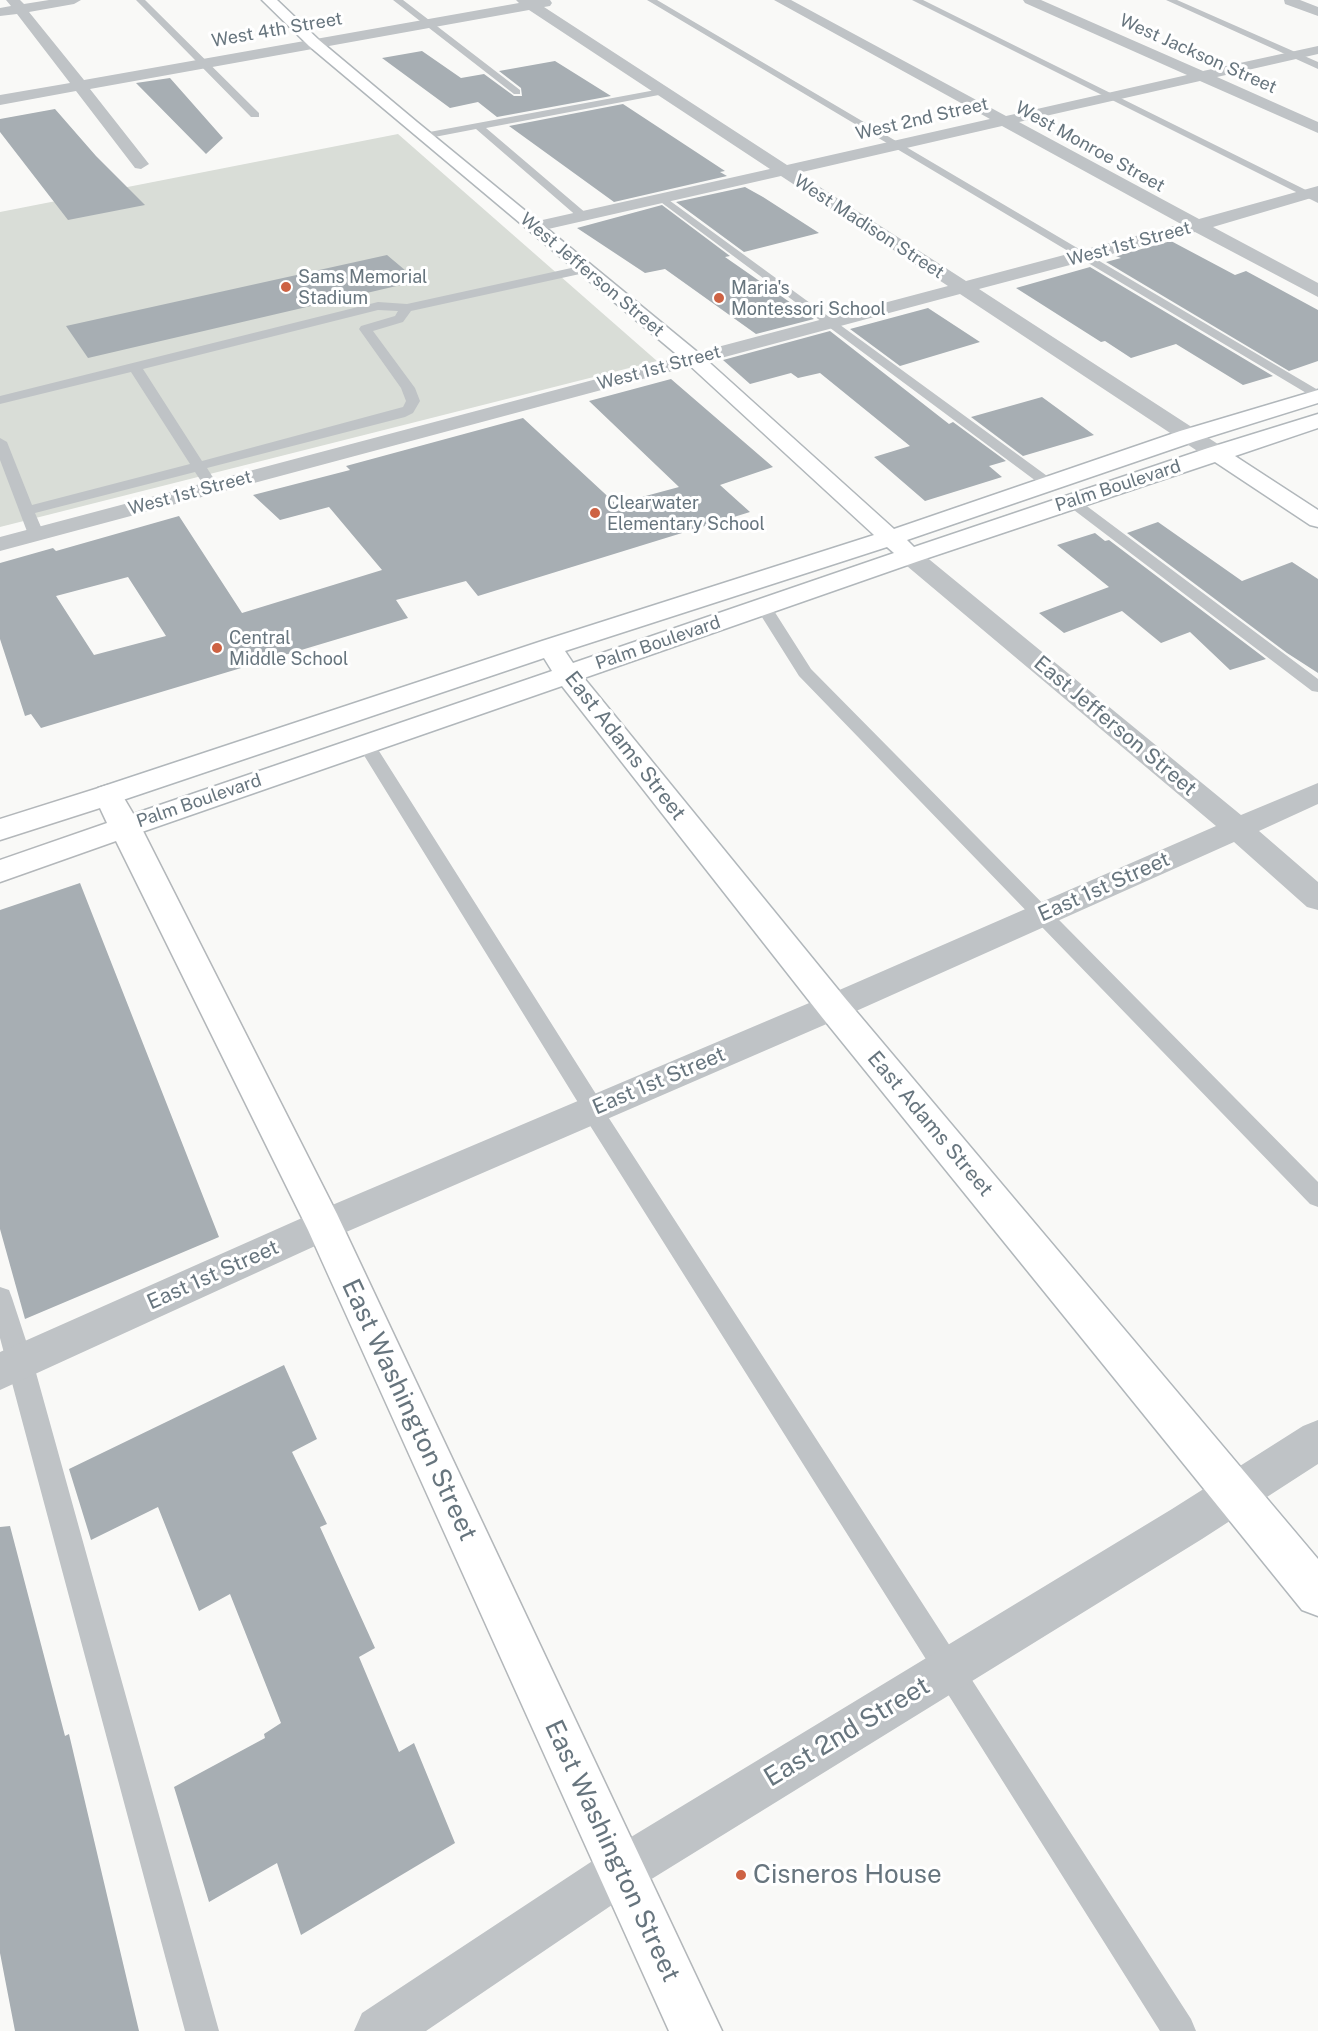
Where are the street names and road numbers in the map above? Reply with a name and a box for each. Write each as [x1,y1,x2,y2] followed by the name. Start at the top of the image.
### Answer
[210,8,344,52] street label: West 4th Street
[1116,10,1280,98] street label: West Jackson Street
[854,93,990,145] street label: West 2nd Street
[1012,97,1168,197] street label: West Monroe Street
[790,170,948,284] street label: West Madison Street
[516,209,668,341] street label: West Jefferson Street
[1065,217,1193,271] street label: West 1st Street
[595,341,723,395] street label: West 1st Street
[1052,456,1184,516] street label: Palm Boulevard
[126,466,254,520] street label: West 1st Street
[593,611,723,675] street label: Palm Boulevard
[1028,651,1202,801] street label: East Jefferson Street
[559,667,691,825] street label: East Adams Street
[134,769,264,833] street label: Palm Boulevard
[1034,847,1174,927] street label: East 1st Street
[589,1042,729,1120] street label: East 1st Street
[862,1046,998,1202] street label: East Adams Street
[143,1235,283,1315] street label: East 1st Street
[335,1274,483,1546] street label: East Washington Street
[758,1670,936,1794] street label: East 2nd Street
[538,1715,686,1987] street label: East Washington Street

